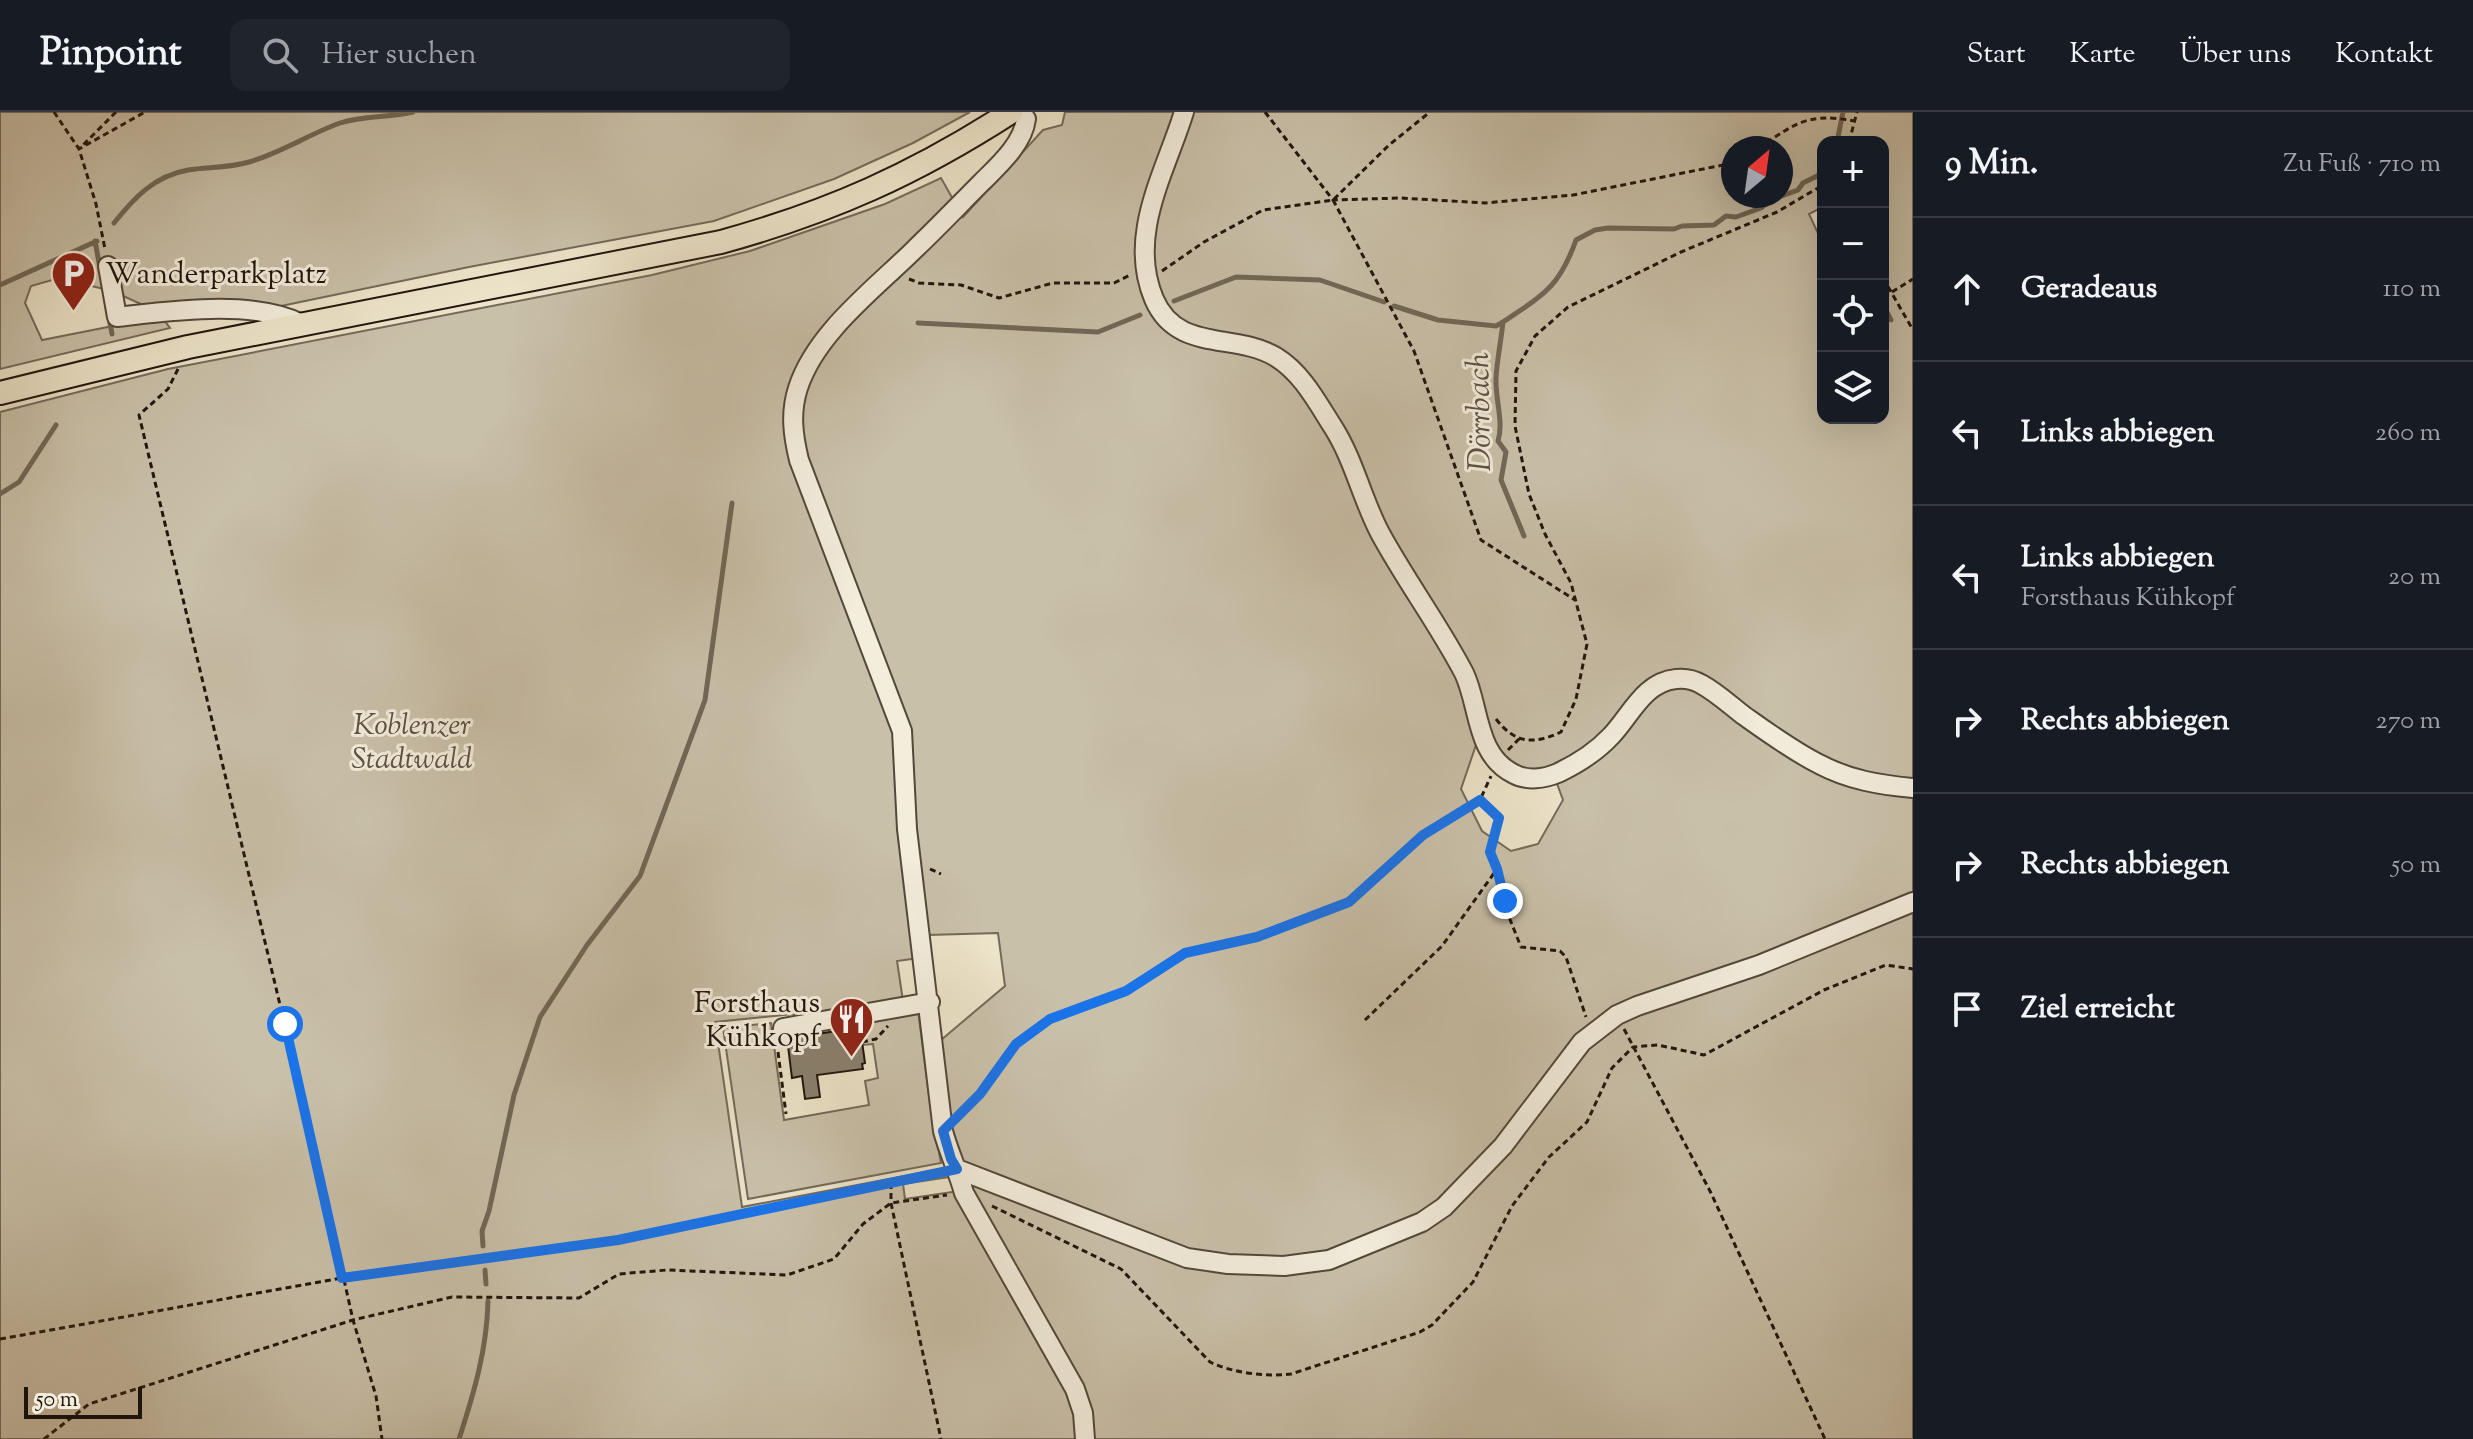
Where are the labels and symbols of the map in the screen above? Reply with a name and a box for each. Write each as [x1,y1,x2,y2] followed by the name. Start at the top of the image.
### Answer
[1721,136,1793,208] north arrow
[50,249,98,312] parking icon: Wanderparkplatz
[105,254,327,297] place label: Wanderparkplatz
[1457,351,1505,472] water label: Dörrbach
[352,705,473,782] park label: Koblenzer Stadtwald
[1487,883,1523,919] route end
[694,983,822,1060] place label: Forsthaus Kühkopf
[827,995,875,1058] restaurant icon: Forsthaus Kühkopf
[267,1006,303,1042] route start
[24,1383,142,1419] scale bar

